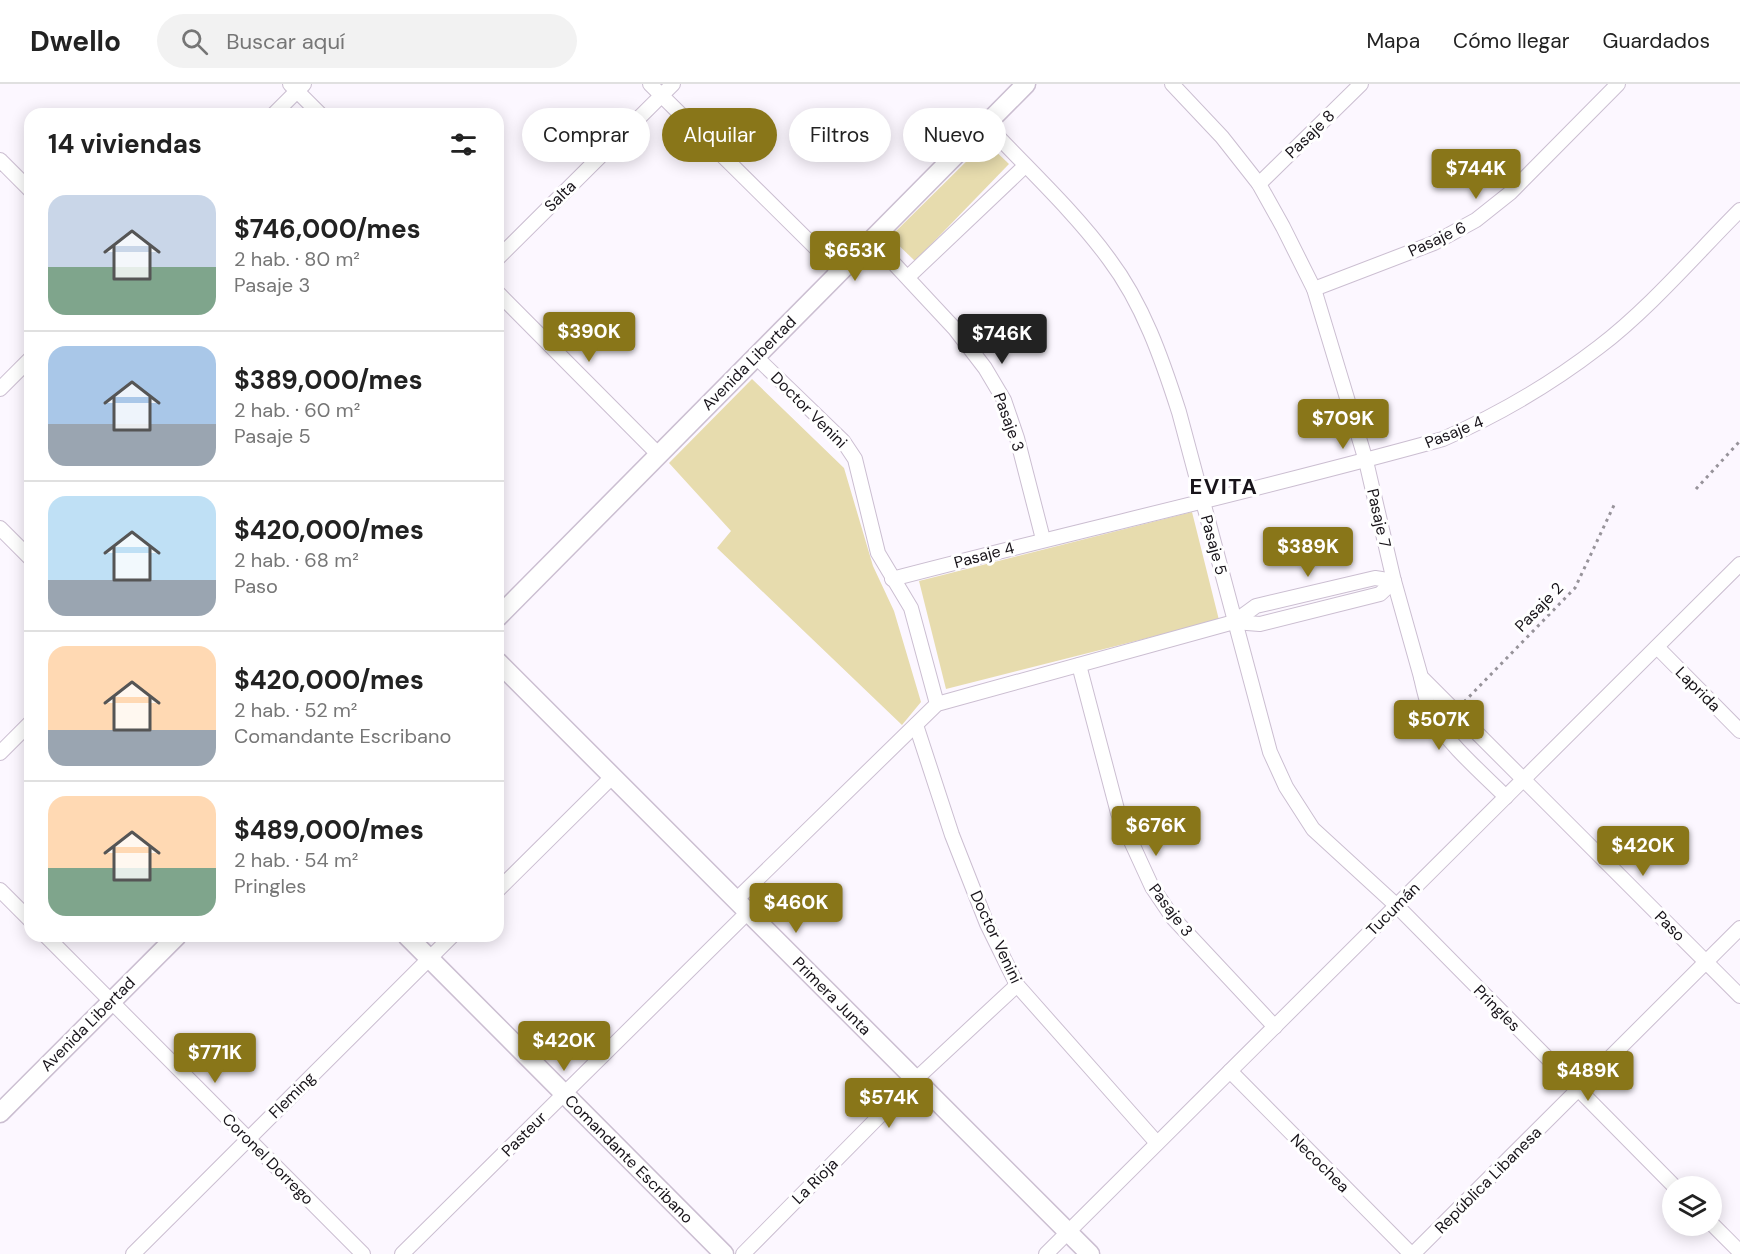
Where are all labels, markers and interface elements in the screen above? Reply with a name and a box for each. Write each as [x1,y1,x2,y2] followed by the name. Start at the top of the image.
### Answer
[157,14,577,68] search box
[30,23,121,60] text: Dwello
[178,25,211,58] icon: search
[226,27,345,56] text: Buscar aquí
[1366,27,1420,55] text: Mapa
[1453,27,1570,55] text: Cómo llegar
[1603,27,1710,55] text: Guardados
[1281,105,1339,163] street label: Pasaje 8
[522,108,650,162] chip: Comprar
[662,108,777,162] chip: Alquilar
[789,108,891,162] chip: Filtros
[903,108,1006,162] chip: Nuevo
[48,127,202,161] text: 14 viviendas
[447,128,480,161] icon: filters
[1434,149,1518,200] pin: $744K
[1446,155,1506,181] text: $744K
[540,176,580,216] street label: Salta
[234,212,420,246] text: $746,000/mes
[1405,216,1469,262] street label: Pasaje 6
[96,219,168,291] icon: home
[813,231,897,282] pin: $653K
[824,237,886,263] text: $653K
[234,246,360,272] text: 2 hab. · 80 m²
[234,272,310,298] text: Pasaje 3
[697,311,801,415] street label: Avenida Libertad
[547,312,631,363] pin: $390K
[960,314,1044,365] pin: $746K
[557,318,621,344] text: $390K
[972,320,1032,346] text: $746K
[234,363,423,397] text: $389,000/mes
[766,367,852,453] street label: Doctor Venini
[96,370,168,442] icon: home
[989,390,1029,454] street label: Pasaje 3
[234,397,360,423] text: 2 hab. · 60 m²
[1301,399,1385,450] pin: $709K
[1312,405,1374,431] text: $709K
[1422,411,1487,453] street label: Pasaje 4
[234,423,311,449] text: Pasaje 5
[1190,472,1258,501] district label: EVITA
[1362,486,1396,550] street label: Pasaje 7
[234,513,424,547] text: $420,000/mes
[1196,513,1232,577] street label: Pasaje 5
[96,520,168,592] icon: home
[1266,527,1350,578] pin: $389K
[1277,533,1339,559] text: $389K
[952,537,1017,573] street label: Pasaje 4
[234,547,359,573] text: 2 hab. · 68 m²
[234,573,278,599] text: Paso
[1510,578,1568,636] street label: Pasaje 2
[1671,662,1725,716] street label: Laprida
[234,663,424,697] text: $420,000/mes
[96,670,168,742] icon: home
[234,697,357,723] text: 2 hab. · 52 m²
[1397,700,1481,751] pin: $507K
[1408,706,1470,732] text: $507K
[234,723,451,749] text: Comandante Escribano
[1114,806,1198,857] pin: $676K
[1126,812,1186,838] text: $676K
[234,813,424,847] text: $489,000/mes
[96,820,168,892] icon: home
[1601,826,1685,877] pin: $420K
[1611,832,1675,858] text: $420K
[234,847,358,873] text: 2 hab. · 54 m²
[234,873,306,899] text: Pringles
[1362,878,1424,940] street label: Tucumán
[1144,879,1198,941] street label: Pasaje 3
[754,883,838,934] pin: $460K
[965,887,1027,987] street label: Doctor Venini
[764,889,828,915] text: $460K
[1650,906,1690,946] street label: Paso
[788,952,876,1040] street label: Primera Junta
[36,972,140,1076] street label: Avenida Libertad
[1469,980,1525,1036] street label: Pringles
[522,1021,606,1072] pin: $420K
[532,1027,596,1053] text: $420K
[173,1033,257,1084] pin: $771K
[188,1039,242,1065] text: $771K
[1546,1051,1630,1102] pin: $489K
[1556,1057,1620,1083] text: $489K
[264,1067,320,1123] street label: Fleming
[847,1078,931,1129] pin: $574K
[859,1084,919,1110] text: $574K
[560,1090,698,1228] street label: Comandante Escribano
[497,1107,551,1161] street label: Pasteur
[218,1109,318,1209] street label: Coronel Dorrego
[1430,1122,1546,1238] street label: República Libanesa
[1286,1129,1354,1197] street label: Necochea
[787,1153,843,1209] street label: La Rioja
[1662,1176,1722,1236] map controls
[1662,1176,1722,1236] button: layers

